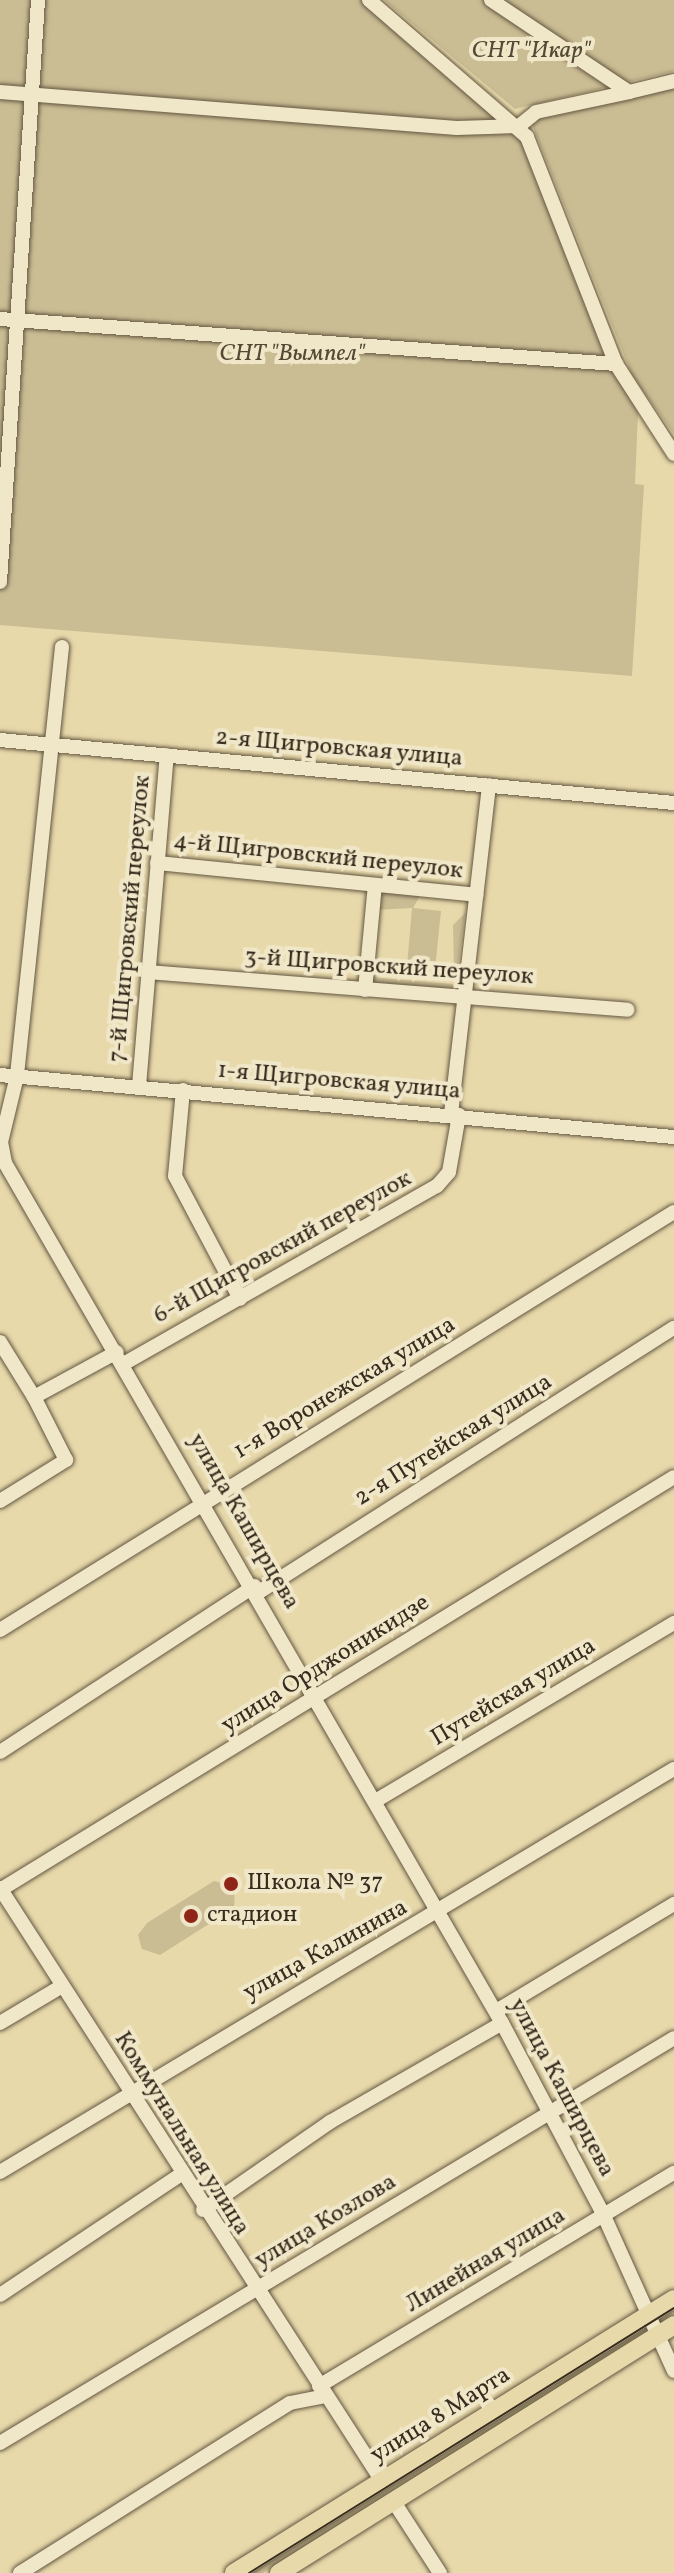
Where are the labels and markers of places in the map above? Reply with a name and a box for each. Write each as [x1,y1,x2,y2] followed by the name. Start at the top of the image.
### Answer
[247,1870,383,1898] place label: Школа № 37
[222,1875,240,1893] marker: Школа № 37
[207,1902,297,1930] place label: стадион
[182,1907,200,1925] marker: стадион

